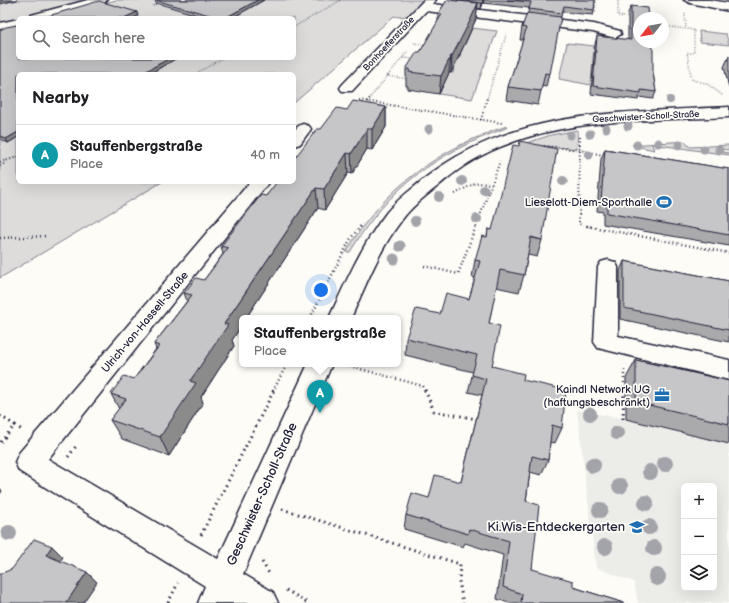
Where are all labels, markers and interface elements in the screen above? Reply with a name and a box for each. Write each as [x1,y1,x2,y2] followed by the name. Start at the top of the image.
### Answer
[633,12,669,48] north arrow
[361,14,418,74] street label: Bonhoefferstraße
[16,16,296,60] search box
[30,27,52,49] icon: search
[62,29,145,48] text: Search here
[32,88,89,108] text: Nearby
[592,109,701,125] street label: Geschwister-Scholl-Straße
[70,137,203,156] text: Stauffenbergstraße
[41,147,49,163] text: A
[250,147,280,163] text: 40 m
[70,156,103,172] text: Place
[655,193,673,211] sports icon: Lieselott-Diem-Sporthalle
[525,196,652,209] place label: Lieselott-Diem-Sporthalle
[99,268,191,375] street label: Ulrich-von-Hassell-Straße
[311,280,331,300] your location
[239,315,401,367] popup
[254,324,386,343] text: Stauffenbergstraße
[254,343,287,359] text: Place
[307,380,333,413] pin: A
[543,383,650,409] place label: Kaindl Network UG (haftungsbeschränkt)
[653,386,671,404] office icon: Kaindl Network UG (haftungsbeschränkt)
[223,420,301,568] street label: Geschwister-Scholl-Straße
[681,483,717,591] map controls
[681,483,717,519] button: +
[628,518,646,536] school or university icon: Ki.Wis-Entdeckergarten
[487,519,625,535] place label: Ki.Wis-Entdeckergarten
[681,519,717,555] button: −
[681,555,717,591] button: layers

